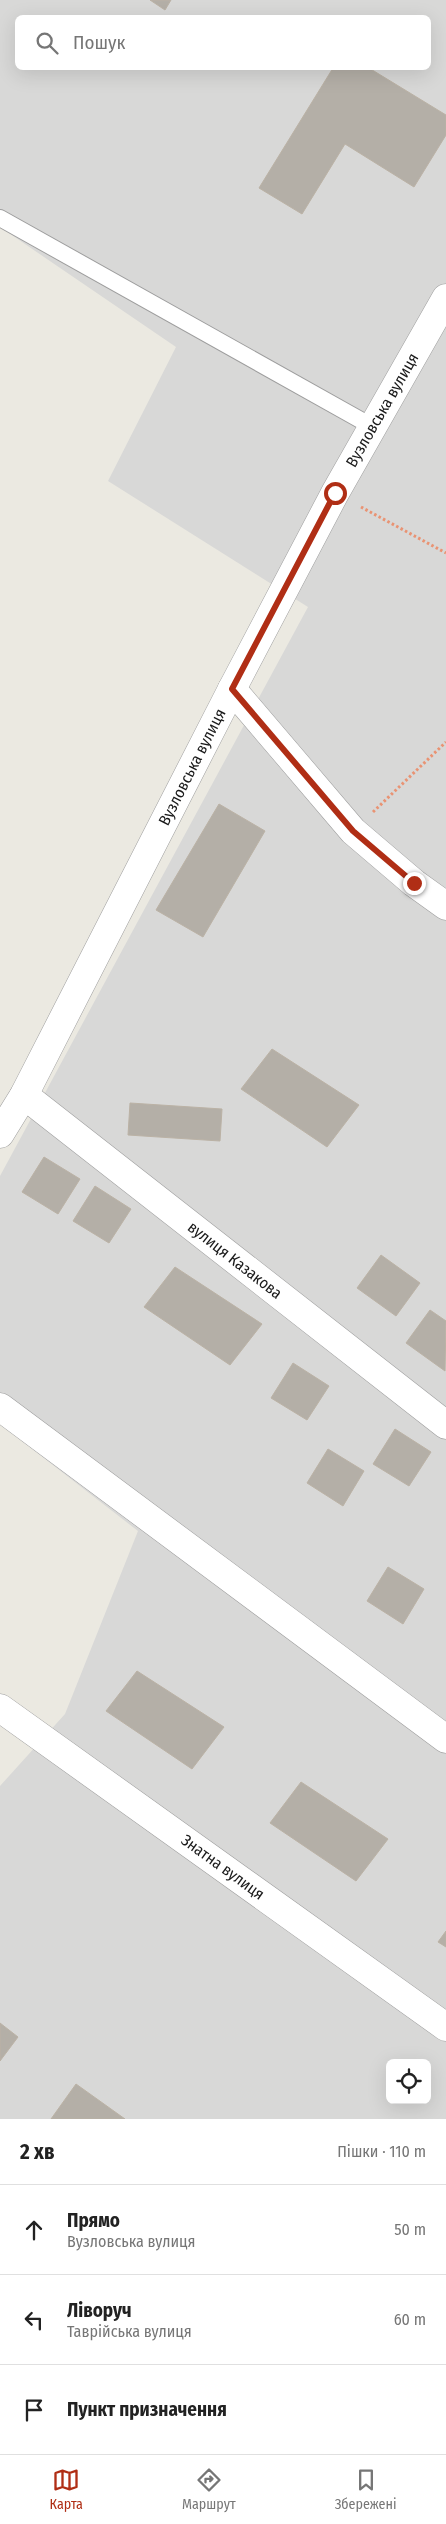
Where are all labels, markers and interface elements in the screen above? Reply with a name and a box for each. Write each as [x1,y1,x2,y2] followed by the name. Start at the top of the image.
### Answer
[15,15,431,70] search box
[33,29,61,57] icon: search
[73,31,125,54] text: Пошук
[342,350,422,470] street label: Вузловська вулиця
[324,482,347,505] route start
[154,705,230,829] street label: Вузловська вулиця
[403,872,426,895] route end
[184,1217,286,1303] street label: вулиця Казакова
[178,1830,268,1904] street label: Знатна вулиця
[386,2059,431,2104] map controls
[386,2059,431,2104] button: locate
[20,2139,55,2165] text: 2 хв
[337,2142,426,2161] text: Пішки · 110 m
[67,2209,120,2232] text: Прямо
[20,2216,48,2244] icon: ahead
[394,2220,426,2239] text: 50 m
[67,2232,196,2251] text: Вузловська вулиця
[67,2299,132,2322] text: Ліворуч
[20,2306,48,2334] icon: left
[394,2310,426,2329] text: 60 m
[67,2322,192,2341] text: Таврійська вулиця
[20,2396,48,2424] icon: arrive
[67,2398,227,2421] text: Пункт призначення
[50,2466,83,2513] tab: Карта
[182,2466,236,2513] tab: Маршрут
[335,2466,396,2513] tab: Збережені

